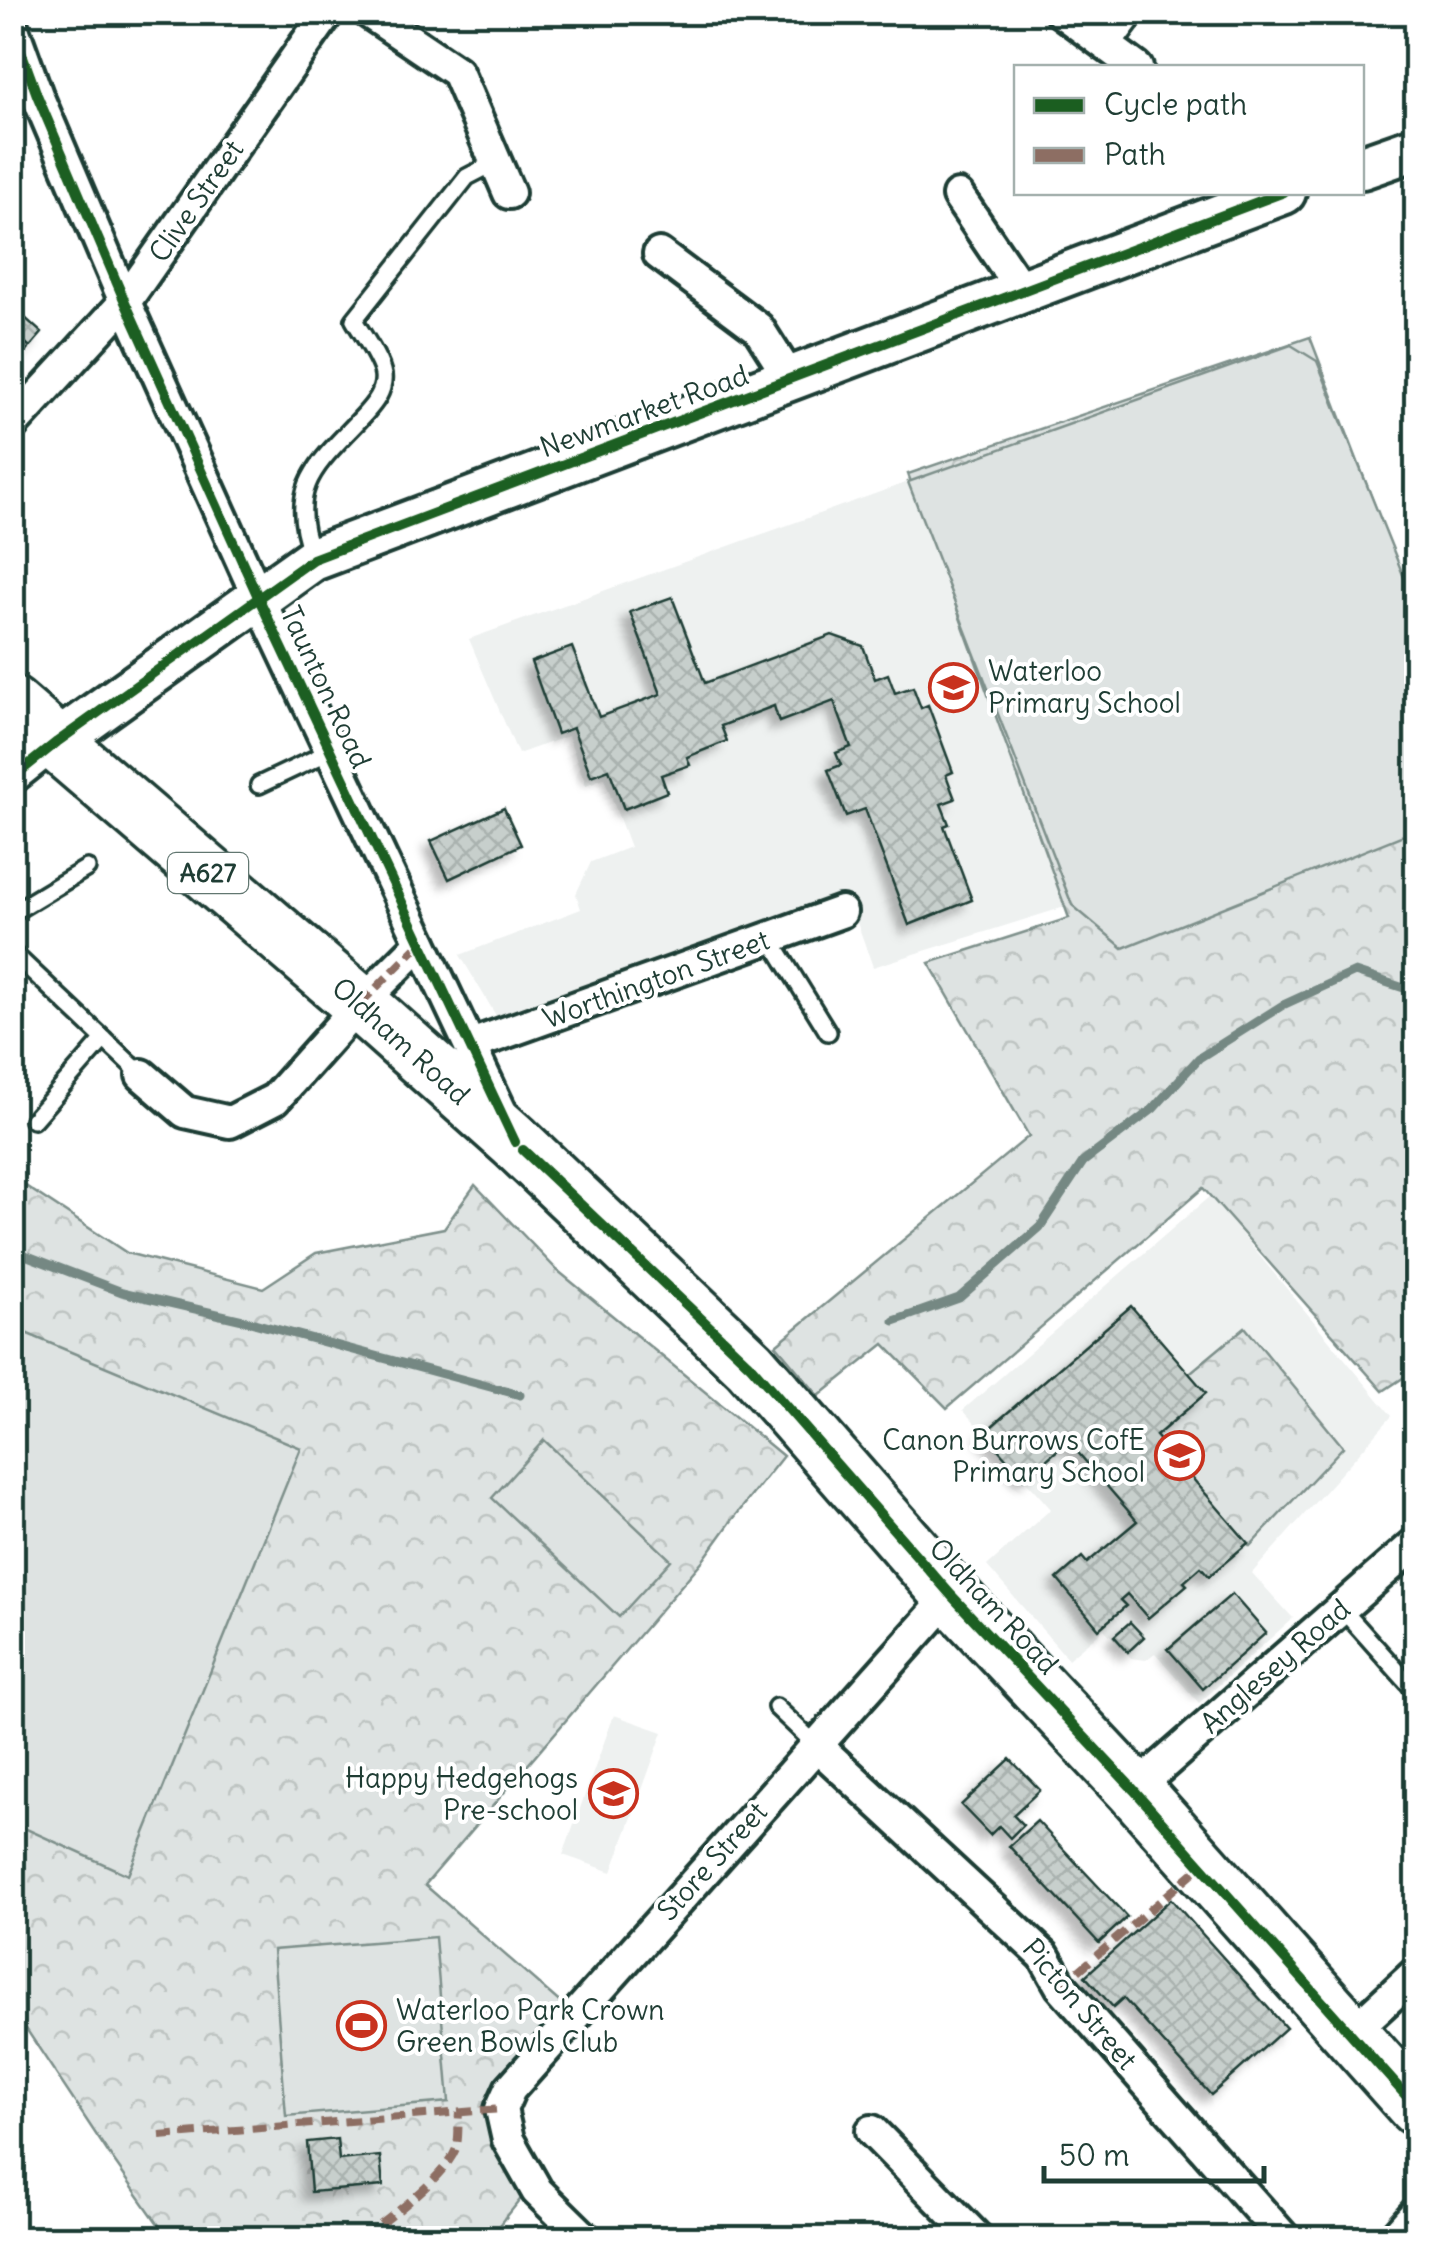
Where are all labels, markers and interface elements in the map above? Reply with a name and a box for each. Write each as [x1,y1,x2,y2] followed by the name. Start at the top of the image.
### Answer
[1014,65,1364,195] legend
[1104,85,1247,123] text: Cycle path
[141,133,251,269] street label: Clive Street
[1104,135,1166,173] text: Path
[535,357,753,465] street label: Newmarket Road
[273,600,379,774] street label: Taunton Road
[988,653,1181,721] place label: Waterloo Primary School
[927,661,979,713] school or university icon: Waterloo Primary School
[168,853,248,893] road number: A627
[538,921,774,1037] street label: Worthington Street
[325,970,477,1112] street label: Oldham Road
[882,1422,1145,1490] place label: Canon Burrows CofE Primary School
[1154,1430,1206,1482] school or university icon: Canon Burrows CofE Primary School
[922,1530,1066,1682] street label: Oldham Road
[1193,1591,1357,1741] street label: Anglesey Road
[345,1760,578,1828] place label: Happy Hedgehogs Pre-school
[587,1768,639,1820] school or university icon: Happy Hedgehogs Pre-school
[649,1794,775,1928] street label: Store Street
[1015,1931,1145,2077] street label: Picton Street
[396,1992,664,2060] place label: Waterloo Park Crown Green Bowls Club
[335,2000,387,2052] sports icon: Waterloo Park Crown Green Bowls Club
[1044,2121,1264,2183] scale bar
[1059,2136,1129,2174] text: 50 m

